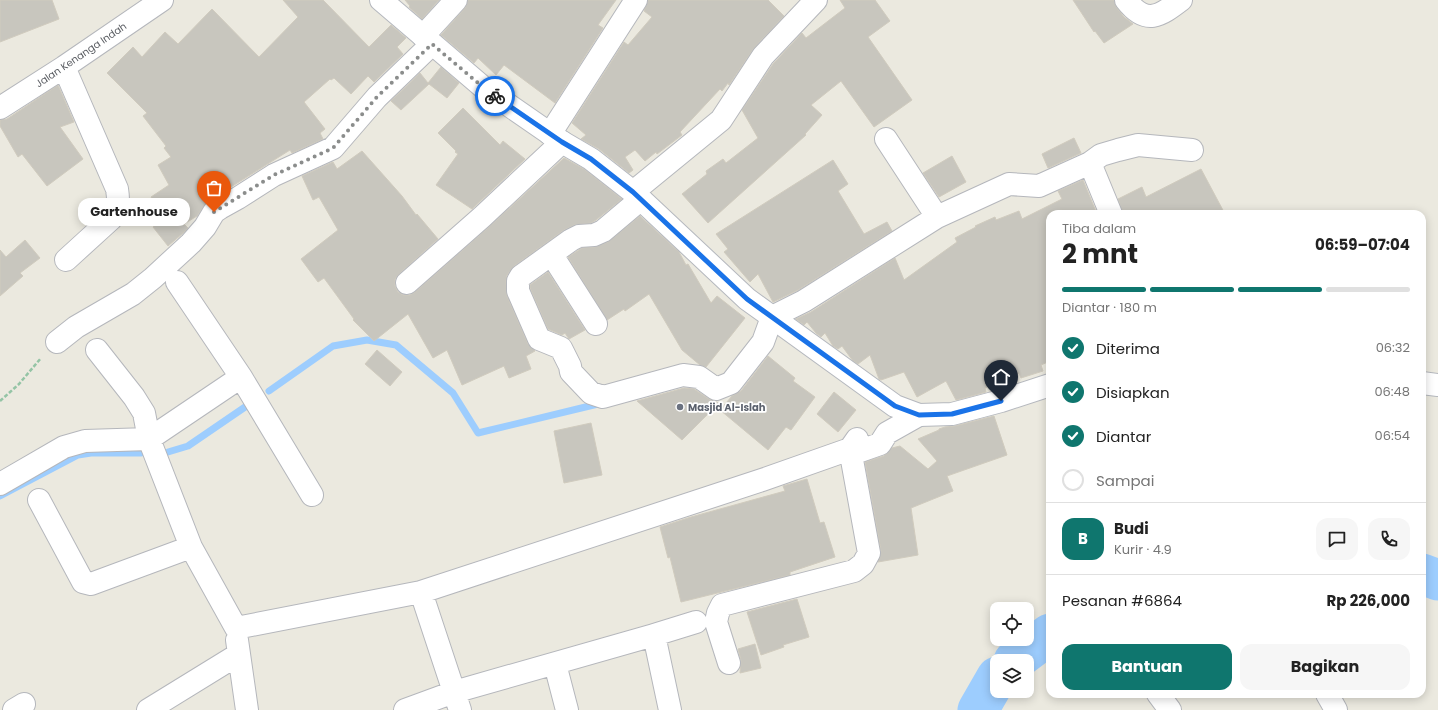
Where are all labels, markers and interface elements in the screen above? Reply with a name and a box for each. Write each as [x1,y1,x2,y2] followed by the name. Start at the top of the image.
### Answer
[32,19,130,91] street label: Jalan Kenanga Indah
[475,76,515,116] courier
[484,85,506,107] icon: bike
[197,171,231,212] pin
[203,177,225,199] icon: bag
[78,198,190,226] callout: Gartenhouse
[90,202,178,221] text: Gartenhouse
[1062,219,1136,238] text: Tiba dalam
[1315,234,1410,255] text: 06:59–07:04
[1062,236,1138,272] text: 2 mnt
[1062,298,1157,317] text: Diantar · 180 m
[1062,337,1084,359] icon: check
[1096,338,1160,359] text: Diterima
[1376,338,1410,357] text: 06:32
[984,360,1018,401] pin
[990,366,1012,388] icon: home
[1062,381,1084,403] icon: check
[1096,382,1170,403] text: Disiapkan
[1374,382,1410,401] text: 06:48
[688,400,766,415] place label: Masjid Al-Islah
[675,402,685,412] marker: Masjid Al-Islah
[1062,425,1084,447] icon: check
[1096,426,1151,447] text: Diantar
[1374,426,1410,445] text: 06:54
[1096,470,1154,491] text: Sampai
[1114,518,1149,539] text: Budi
[1316,518,1358,560] button: chat
[1368,518,1410,560] button: phone
[1078,528,1088,549] text: B
[1114,540,1172,559] text: Kurir · 4.9
[1062,590,1182,611] text: Pesanan #6864
[1327,590,1410,611] text: Rp 226,000
[990,602,1034,698] map controls
[990,602,1034,646] button: locate
[1062,644,1232,690] button: Bantuan
[1240,644,1410,690] button: Bagikan
[990,654,1034,698] button: layers

